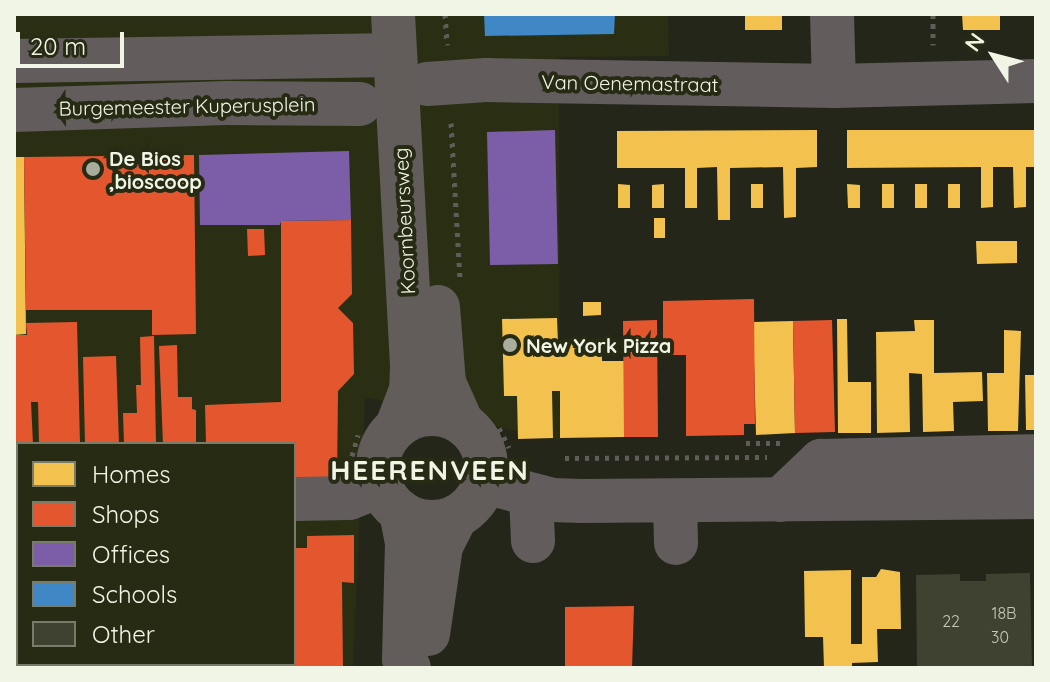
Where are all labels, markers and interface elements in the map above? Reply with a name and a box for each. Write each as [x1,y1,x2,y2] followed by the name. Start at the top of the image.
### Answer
[20,16,128,66] scale bar
[954,16,1034,96] north arrow
[958,27,991,57] text: N
[30,31,86,61] text: 20 m
[541,69,719,97] street label: Van Oenemastraat
[58,92,316,120] street label: Burgemeester Kuperusplein
[109,146,202,193] place label: De Bios ,bioscoop
[388,147,420,295] street label: Koornbeursweg
[84,160,102,178] marker: De Bios ,bioscoop
[526,333,671,357] place label: New York Pizza
[501,336,519,354] marker: New York Pizza
[16,442,296,666] legend
[330,453,530,487] district label: HEERENVEEN
[92,459,170,489] text: Homes
[92,499,159,529] text: Shops
[92,539,170,569] text: Offices
[92,579,177,609] text: Schools
[992,603,1016,623] house number: 18B
[942,611,960,631] house number: 22
[92,619,155,649] text: Other
[991,627,1009,647] house number: 30

